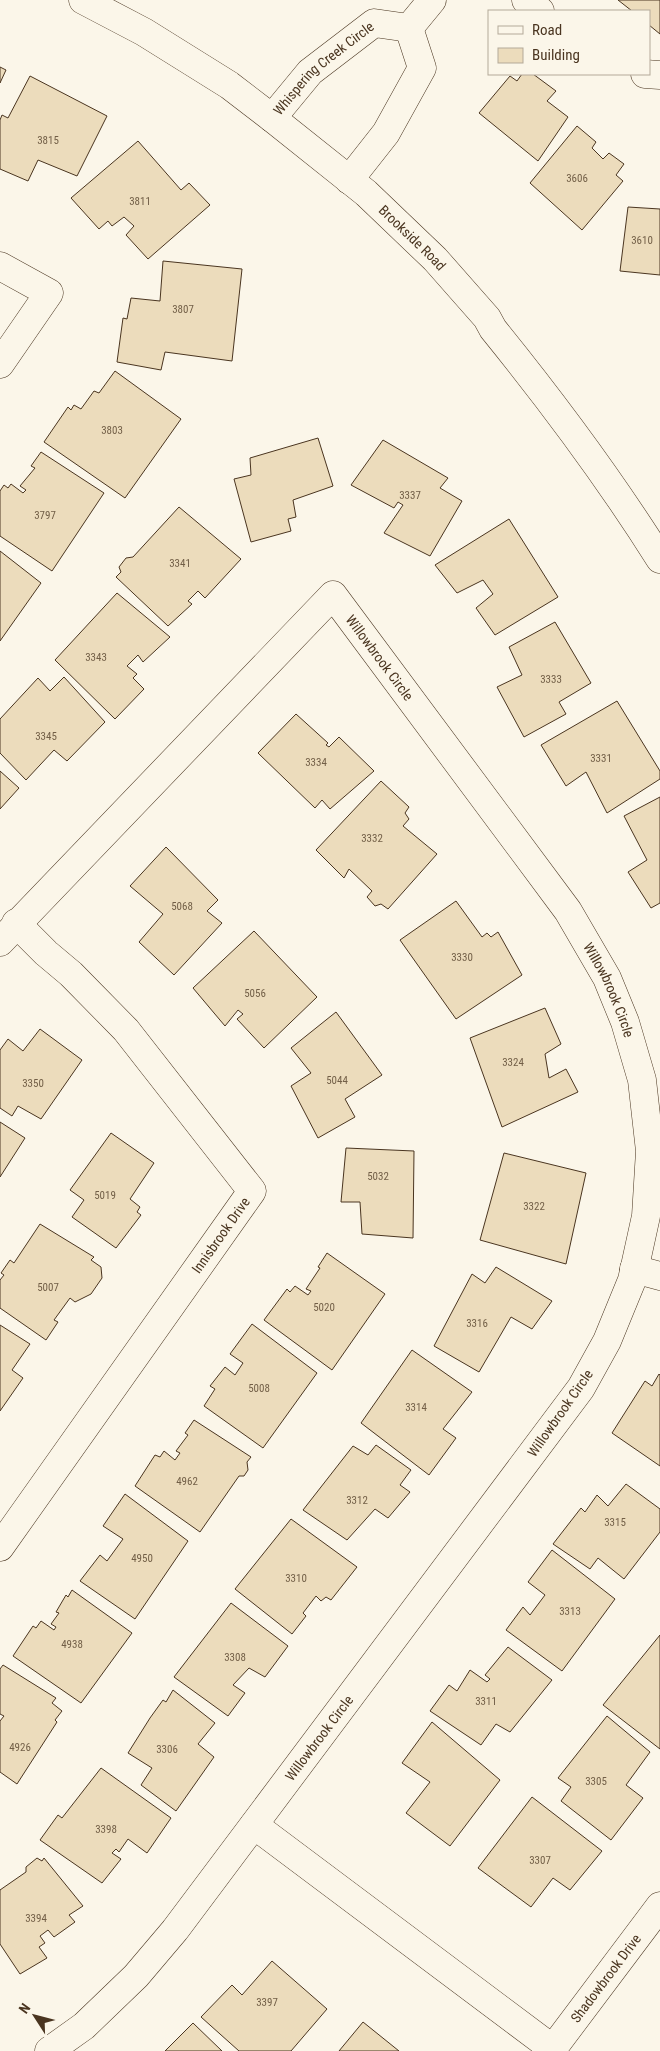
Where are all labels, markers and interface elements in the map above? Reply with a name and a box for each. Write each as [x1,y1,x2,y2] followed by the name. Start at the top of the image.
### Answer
[488,10,650,75] legend
[270,18,377,118] street label: Whispering Creek Circle
[532,21,562,39] text: Road
[532,46,580,64] text: Building
[37,134,59,147] house number: 3815
[566,172,588,185] house number: 3606
[129,195,151,208] house number: 3811
[376,202,449,274] street label: Brookside Road
[631,234,653,247] house number: 3610
[172,303,194,316] house number: 3807
[101,424,123,437] house number: 3803
[399,489,421,502] house number: 3337
[34,509,56,522] house number: 3797
[169,557,191,570] house number: 3341
[343,612,417,704] street label: Willowbrook Circle
[85,651,107,664] house number: 3343
[540,673,562,686] house number: 3333
[35,730,57,743] house number: 3345
[590,752,612,765] house number: 3331
[305,756,327,769] house number: 3334
[361,832,383,845] house number: 3332
[171,900,193,913] house number: 5068
[580,940,637,1040] street label: Willowbrook Circle
[451,951,473,964] house number: 3330
[244,987,266,1000] house number: 5056
[502,1056,524,1069] house number: 3324
[326,1074,348,1087] house number: 5044
[22,1077,44,1090] house number: 3350
[367,1170,389,1183] house number: 5032
[94,1189,116,1202] house number: 5019
[188,1194,253,1276] street label: Innisbrook Drive
[523,1200,545,1213] house number: 3322
[37,1281,59,1294] house number: 5007
[313,1301,335,1314] house number: 5020
[466,1317,488,1330] house number: 3316
[524,1366,596,1460] street label: Willowbrook Circle
[248,1382,270,1395] house number: 5008
[405,1401,427,1414] house number: 3314
[176,1475,198,1488] house number: 4962
[346,1494,368,1507] house number: 3312
[604,1516,626,1529] house number: 3315
[131,1552,153,1565] house number: 4950
[285,1572,307,1585] house number: 3310
[559,1605,581,1618] house number: 3313
[61,1638,83,1651] house number: 4938
[224,1651,246,1664] house number: 3308
[282,1692,357,1784] street label: Willowbrook Circle
[475,1695,497,1708] house number: 3311
[9,1741,31,1754] house number: 4926
[156,1743,178,1756] house number: 3306
[585,1775,607,1788] house number: 3305
[95,1823,117,1836] house number: 3398
[529,1854,551,1867] house number: 3307
[25,1912,47,1925] house number: 3394
[567,1931,644,2026] street label: Shadowbrook Drive
[10,1991,60,2041] north arrow
[256,1996,278,2009] house number: 3397
[15,2000,33,2017] text: N

